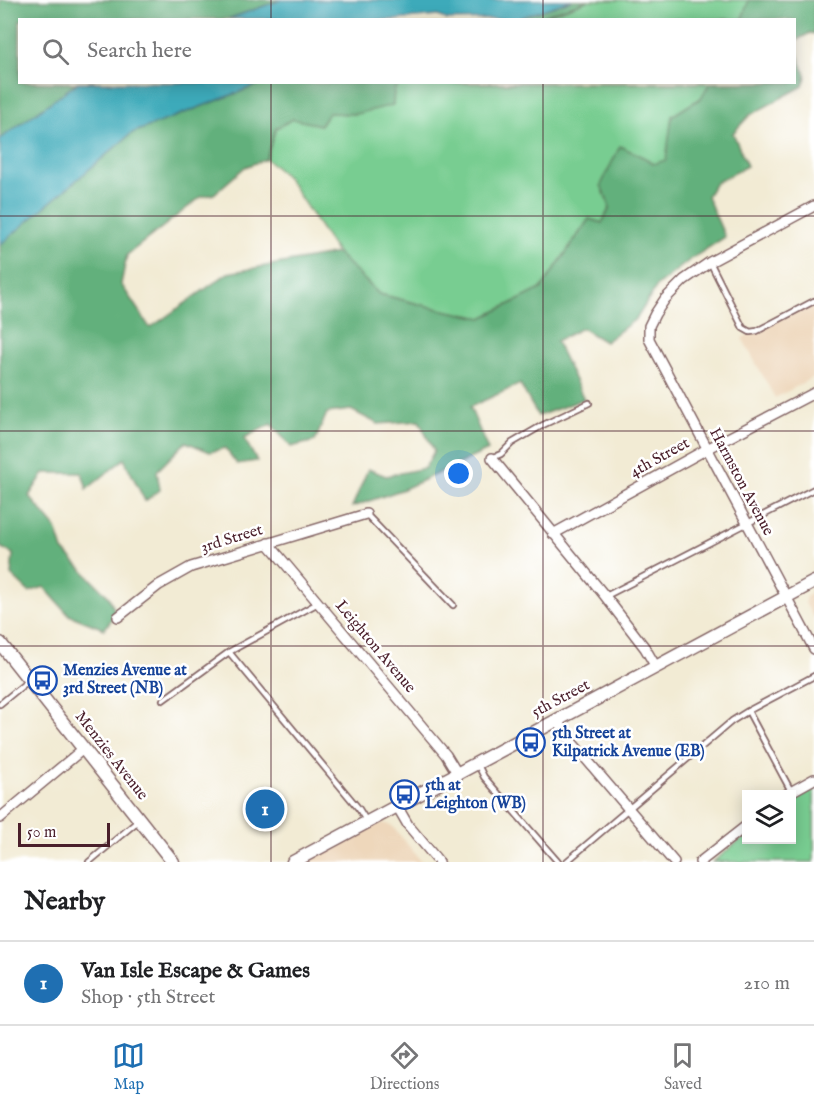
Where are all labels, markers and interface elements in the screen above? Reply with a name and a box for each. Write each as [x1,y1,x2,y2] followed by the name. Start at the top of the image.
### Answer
[18,18,796,84] search box
[39,35,72,68] icon: search
[87,37,192,65] text: Search here
[704,425,778,539] street label: Harmston Avenue
[627,433,694,483] street label: 4th Street
[444,459,473,488] your location
[199,520,266,558] street label: 3rd Street
[330,596,420,698] street label: Leighton Avenue
[63,661,187,699] place label: Menzies Avenue at 3rd Street (NB)
[26,664,58,696] bus stop icon: Menzies Avenue at 3rd Street (NB)
[528,675,594,723] street label: 5th Street
[70,707,152,805] street label: Menzies Avenue
[552,724,705,762] place label: 5th Street at Kilpatrick Avenue (EB)
[515,727,547,759] bus stop icon: 5th Street at Kilpatrick Avenue (EB)
[425,776,526,814] place label: 5th at Leighton (WB)
[388,779,420,811] bus stop icon: 5th at Leighton (WB)
[246,786,284,832] pin: 1
[742,790,796,844] map controls
[742,790,796,844] button: layers
[18,820,110,848] scale bar
[27,823,56,843] text: 50 m
[24,885,105,918] text: Nearby
[81,957,310,985] text: Van Isle Escape & Games
[40,971,47,996] text: 1
[744,971,790,996] text: 210 m
[81,985,215,1010] text: Shop · 5th Street
[112,1039,145,1095] tab: Map
[370,1039,439,1095] tab: Directions
[664,1039,702,1095] tab: Saved

